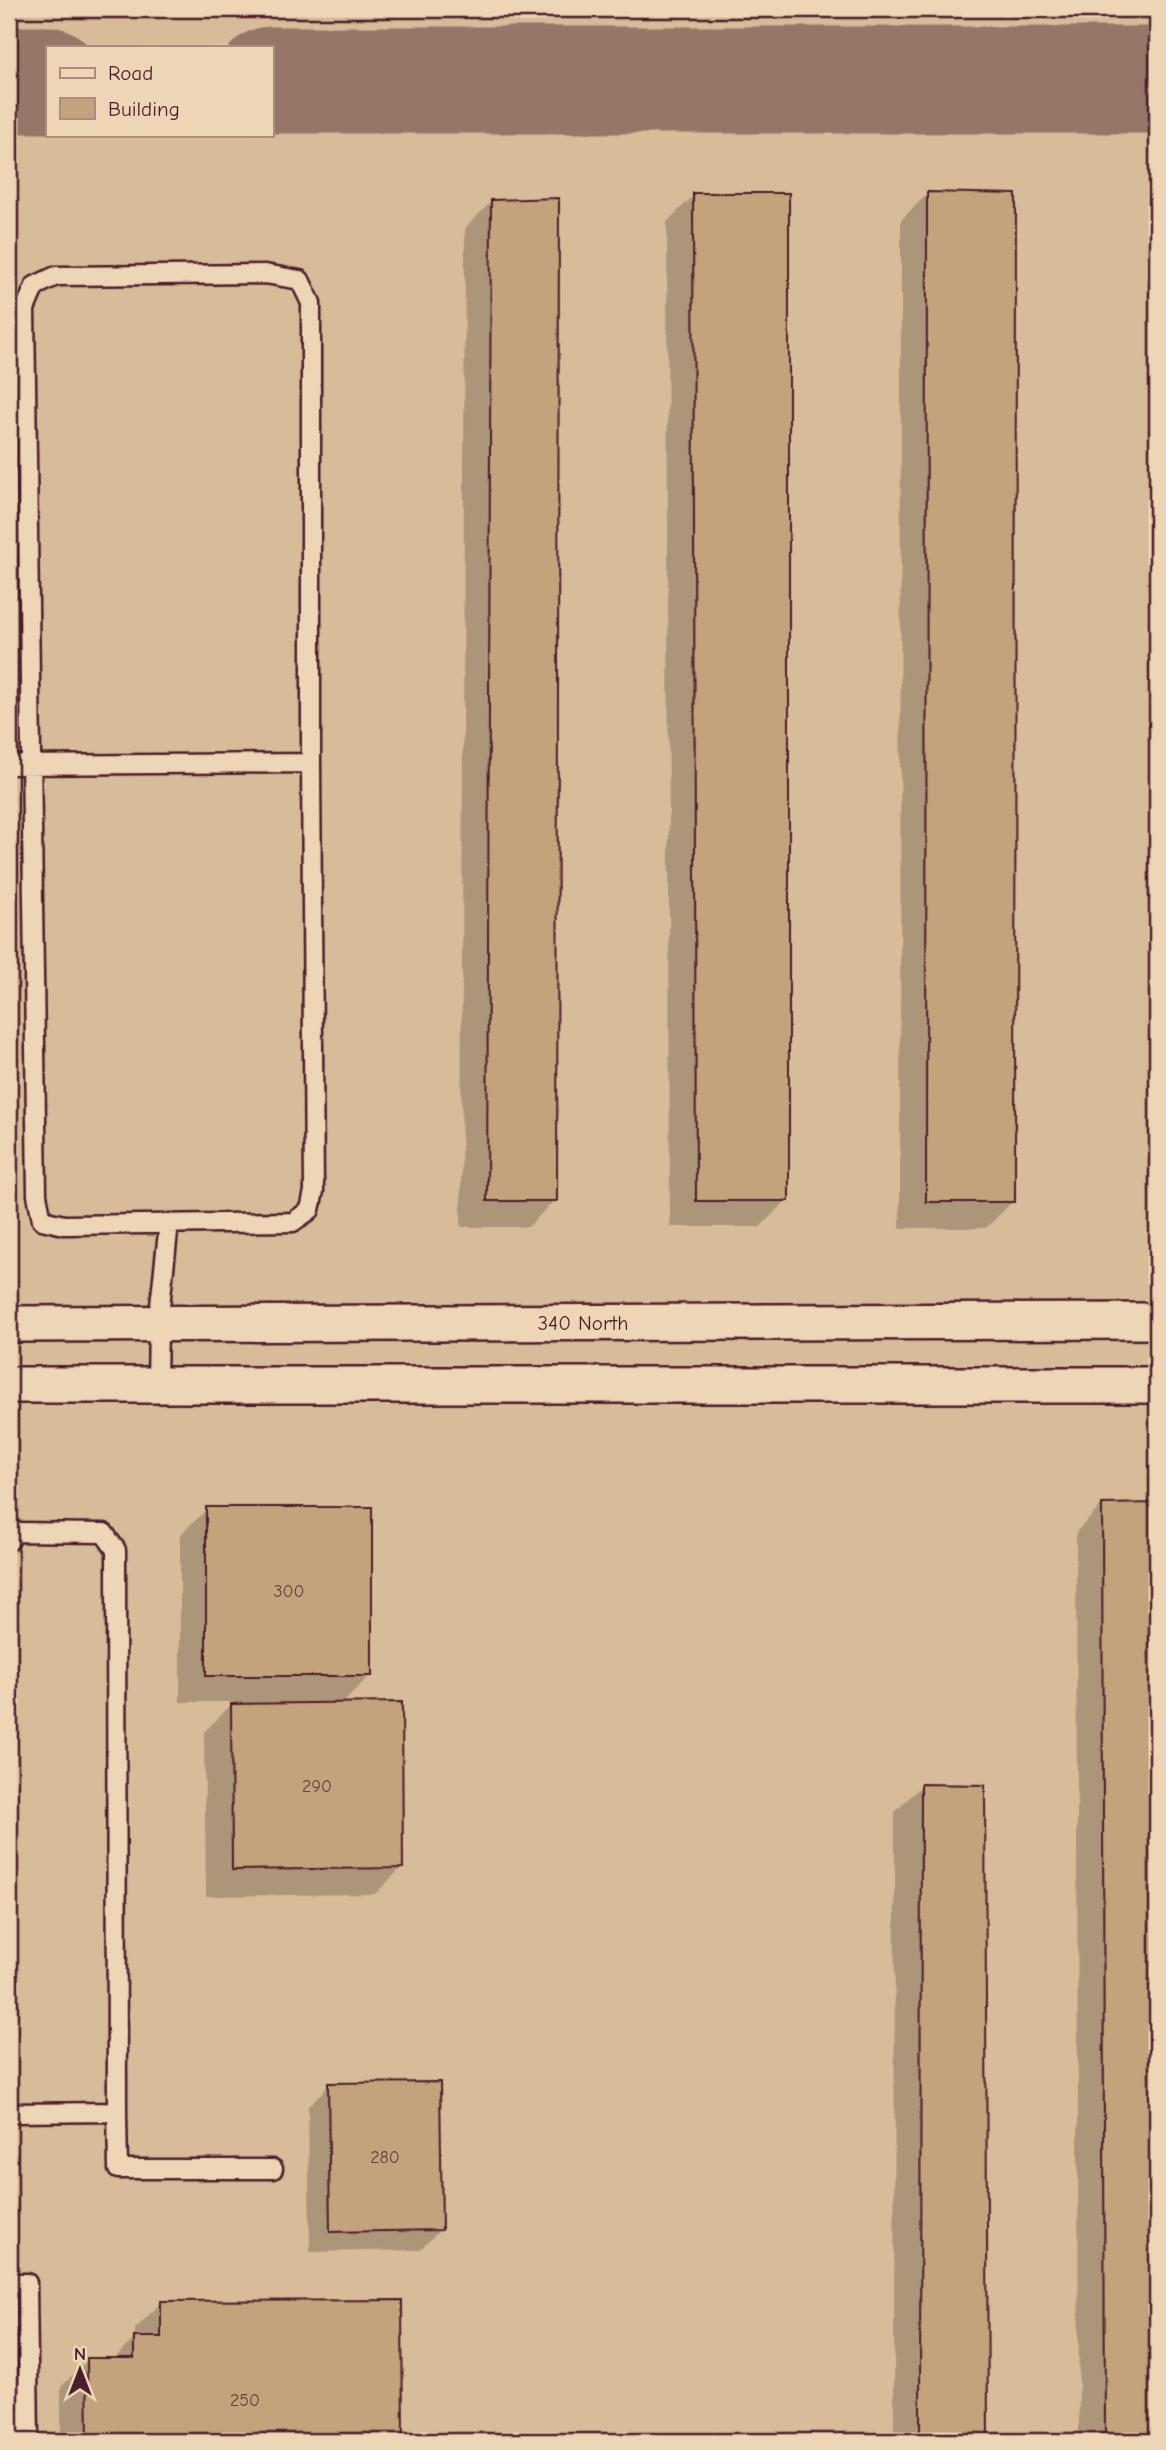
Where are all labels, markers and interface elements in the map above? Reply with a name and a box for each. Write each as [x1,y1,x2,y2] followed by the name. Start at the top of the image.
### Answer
[46,46,273,136] legend
[108,61,153,85] text: Road
[108,97,180,121] text: Building
[537,1311,629,1335] street label: 340 North
[273,1581,305,1602] house number: 300
[302,1776,332,1797] house number: 290
[370,2147,400,2168] house number: 280
[46,2334,116,2404] north arrow
[74,2343,86,2365] text: N
[230,2390,260,2411] house number: 250

